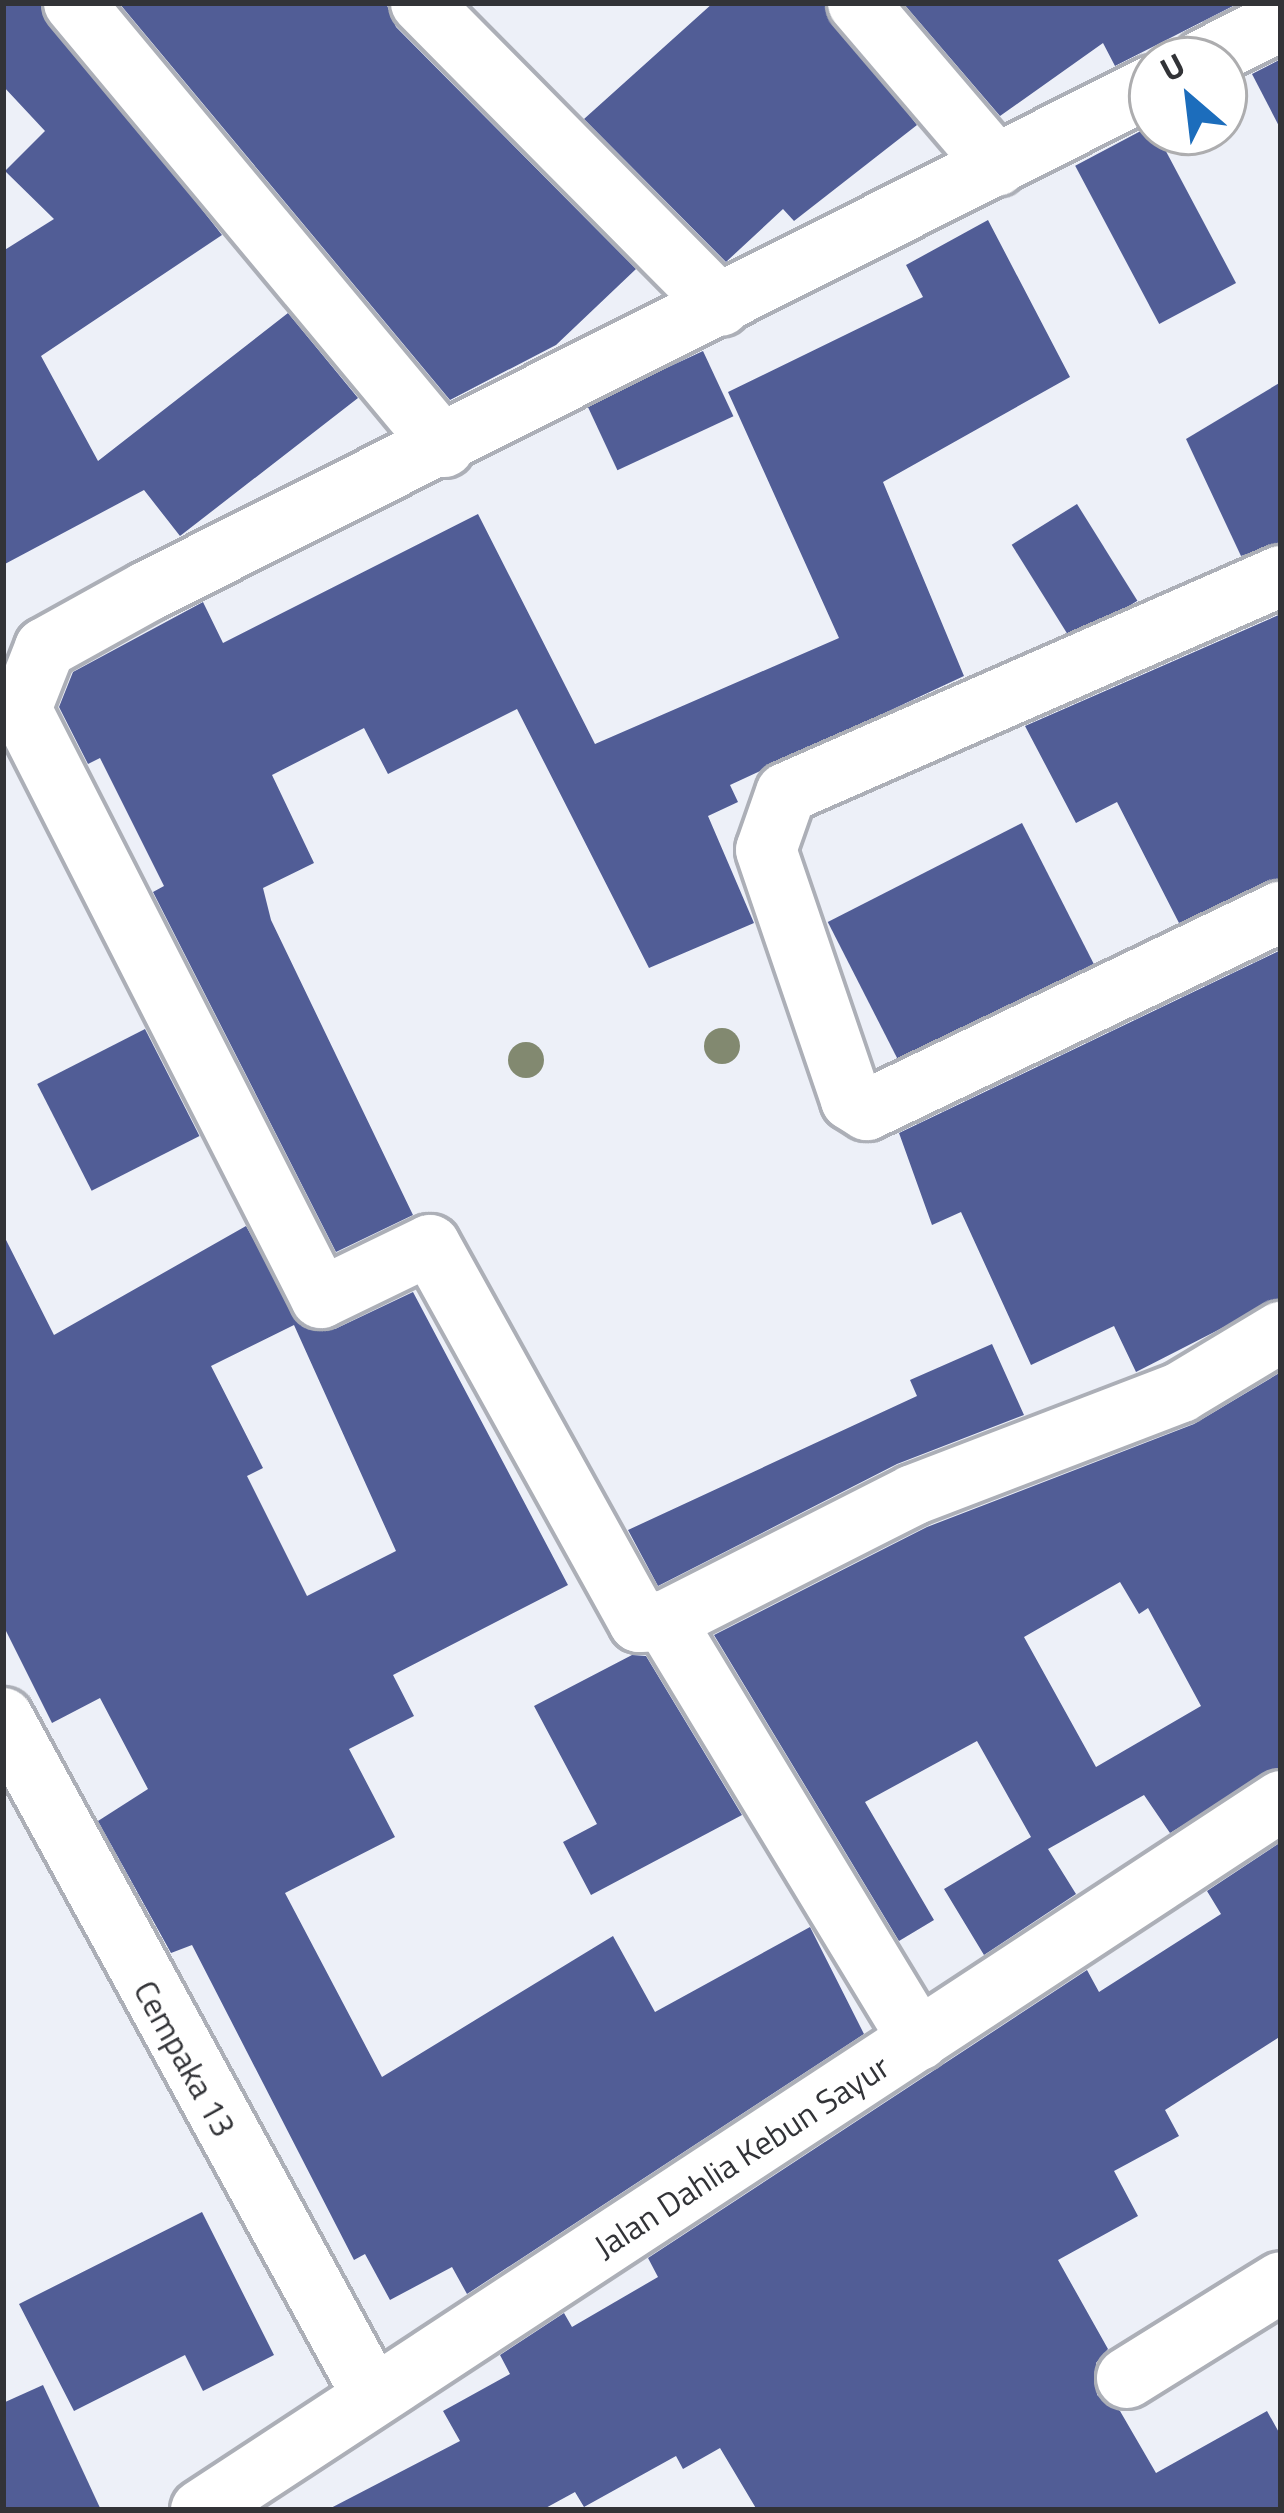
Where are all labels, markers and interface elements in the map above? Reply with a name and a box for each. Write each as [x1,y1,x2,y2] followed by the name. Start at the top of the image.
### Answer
[1128,36,1248,156] north arrow
[1151,40,1194,94] text: U
[125,1974,243,2144] street label: Cempaka 13
[587,2047,897,2267] street label: Jalan Dahlia Kebun Sayur

